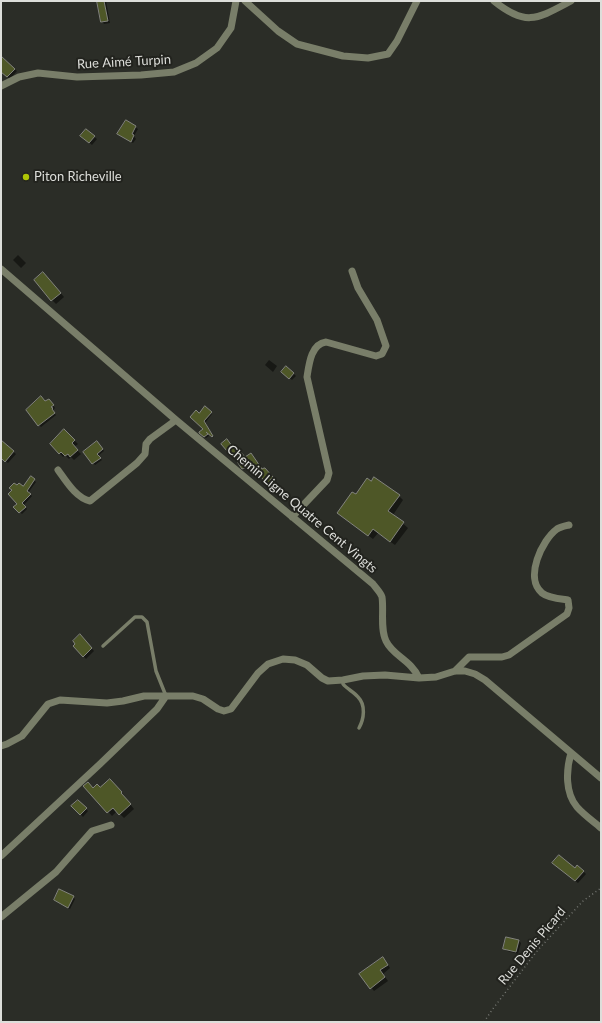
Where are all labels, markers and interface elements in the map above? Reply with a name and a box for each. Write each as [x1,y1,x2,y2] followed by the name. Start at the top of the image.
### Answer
[77,52,171,72] street label: Rue Aimé Turpin
[34,169,122,185] place label: Piton Richeville
[21,172,31,182] marker: Piton Richeville
[224,442,380,576] street label: Chemin Ligne Quatre Cent Vingts
[495,904,569,988] street label: Rue Denis Picard

